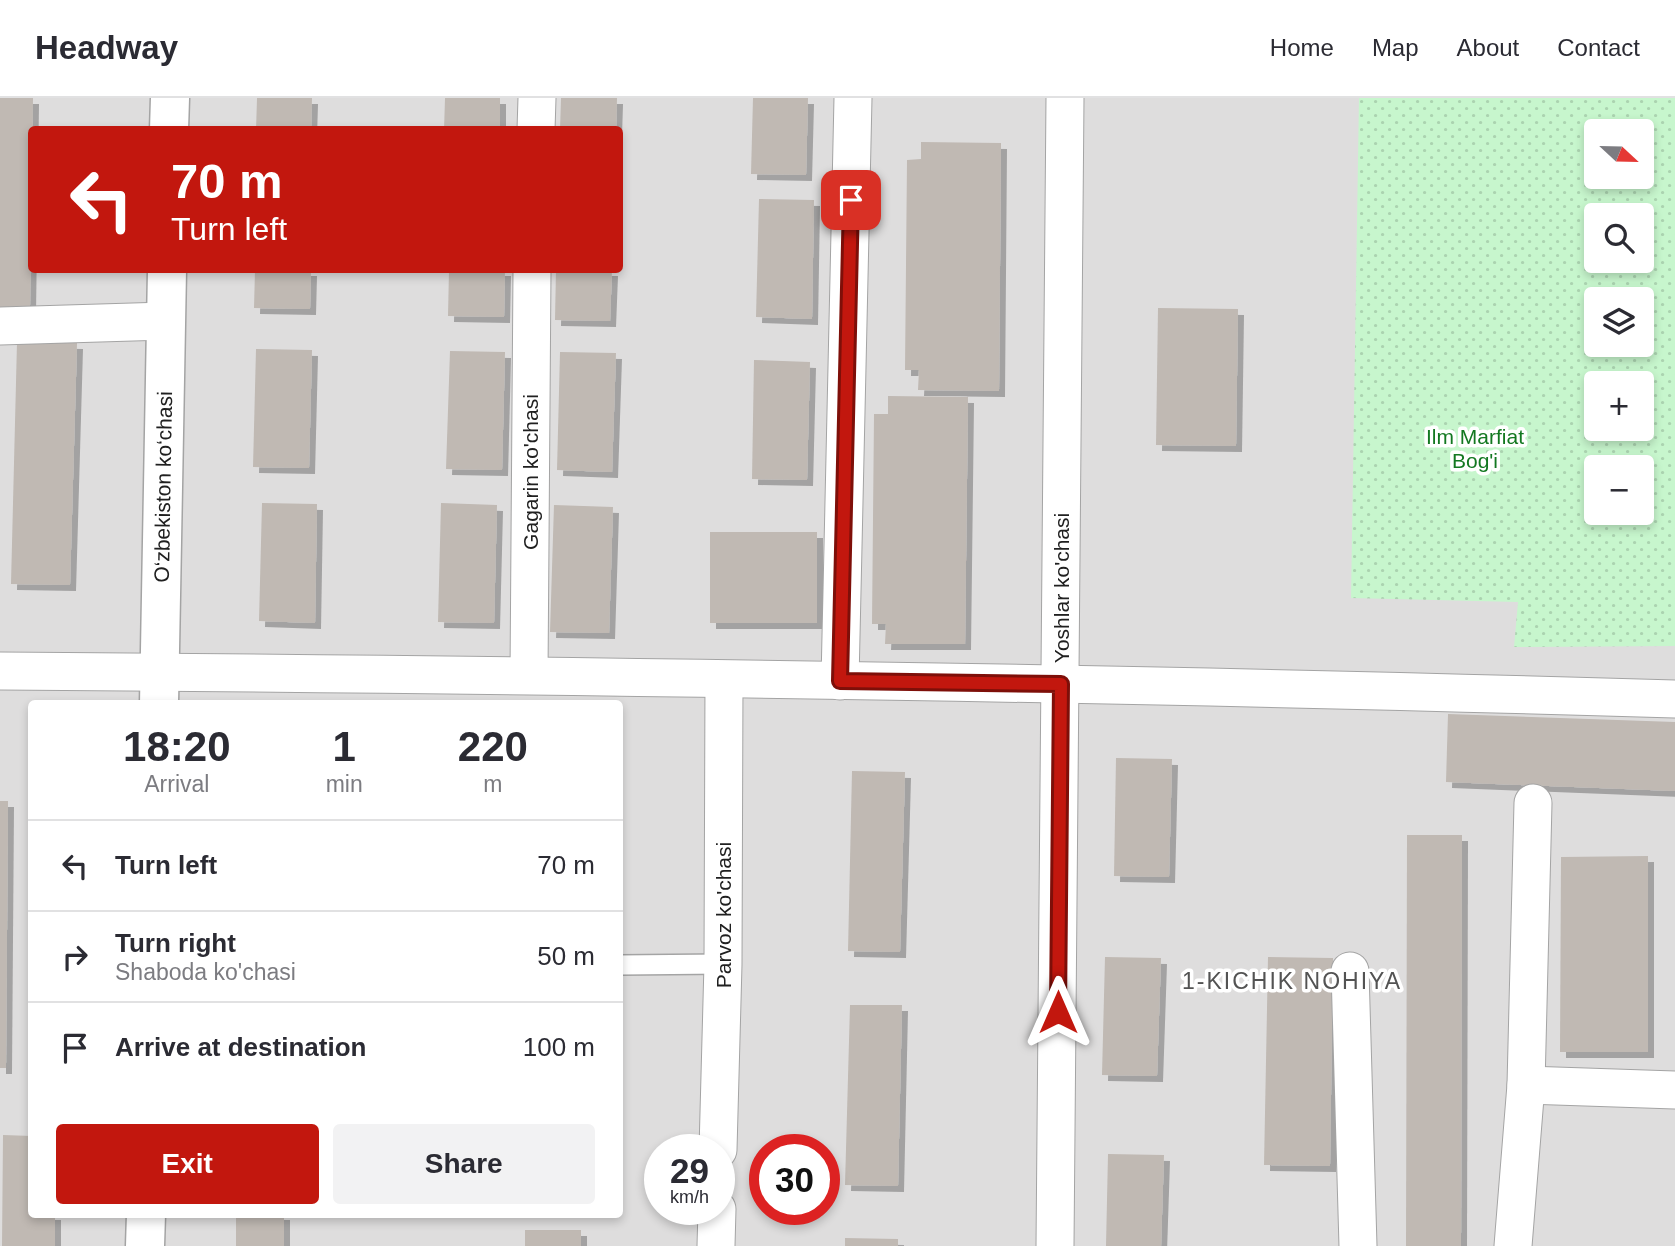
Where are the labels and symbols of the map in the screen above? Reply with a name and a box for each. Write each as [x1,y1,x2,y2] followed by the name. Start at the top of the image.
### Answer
[1584,119,1654,189] north arrow
[821,170,881,230] pin
[150,391,176,583] street label: O‘zbekiston ko‘chasi
[519,394,542,550] street label: Gagarin ko'chasi
[1426,425,1524,472] park label: Ilm Marfiat Bog'i
[1050,513,1073,663] street label: Yoshlar ko'chasi
[712,842,735,988] street label: Parvoz ko'chasi
[1182,968,1402,994] district label: 1-KICHIK NOHIYA
[1021,975,1095,1049] position arrow
[749,1134,840,1225] speed limit sign: 30

